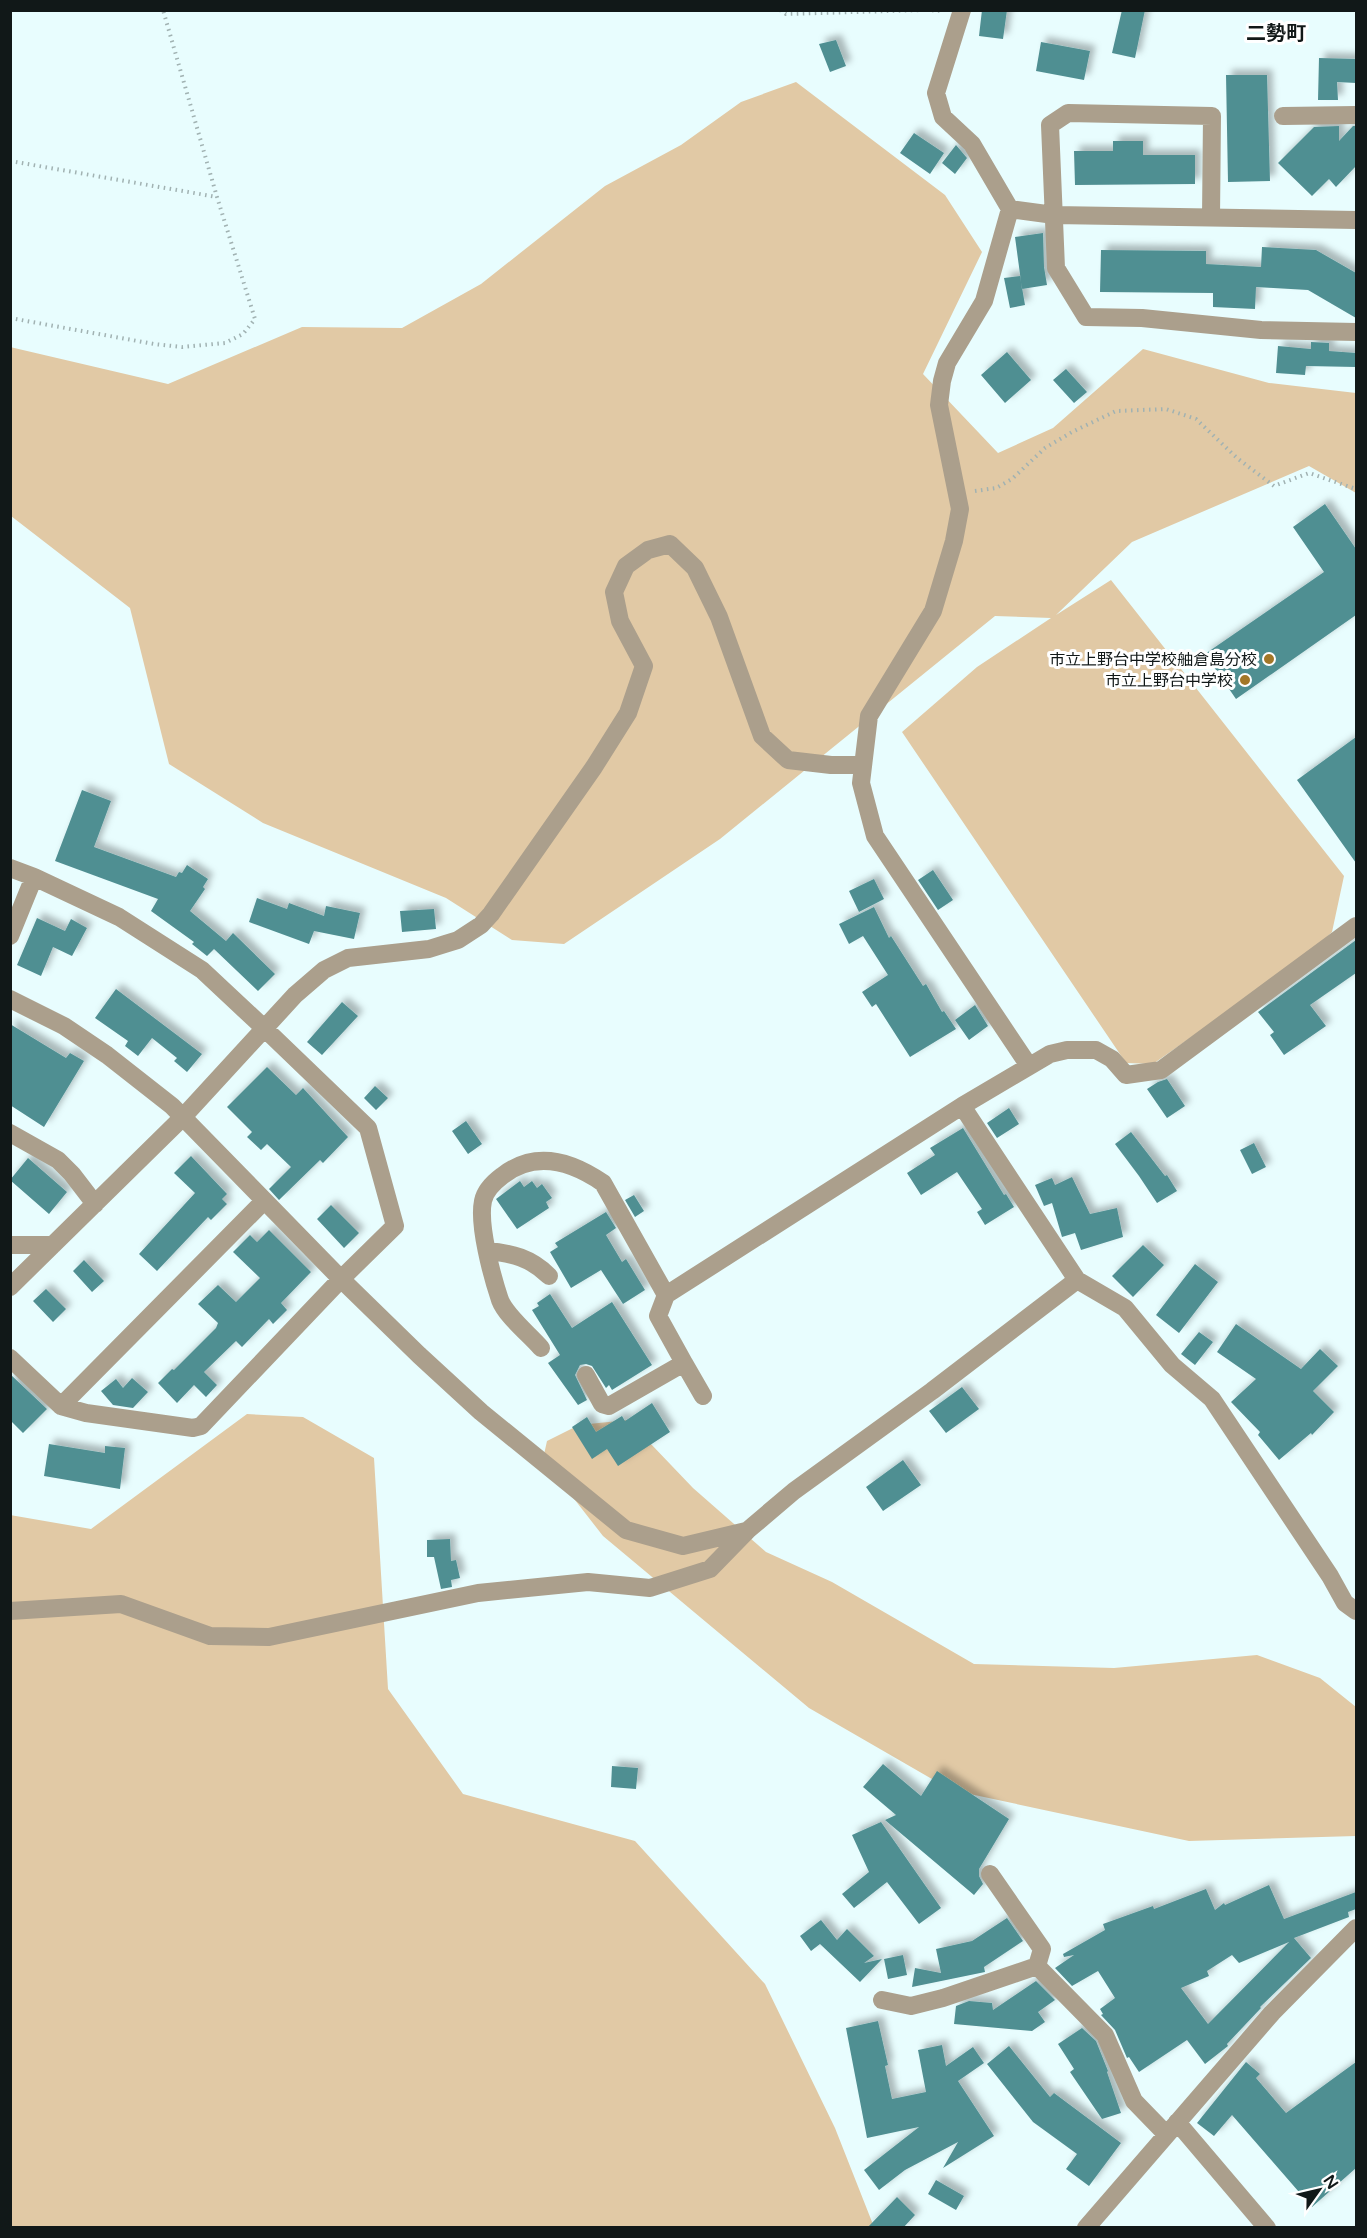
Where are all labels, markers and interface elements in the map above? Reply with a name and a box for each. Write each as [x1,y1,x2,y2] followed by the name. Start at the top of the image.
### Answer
[1246,22,1306,46] district label: 二勢町
[1049,650,1257,670] place label: 市立上野台中学校舳倉島分校
[1262,652,1276,666] marker: 市立上野台中学校舳倉島分校
[1105,671,1233,691] place label: 市立上野台中学校
[1238,673,1252,687] marker: 市立上野台中学校
[1289,2160,1349,2220] north arrow
[1319,2171,1342,2193] text: N

